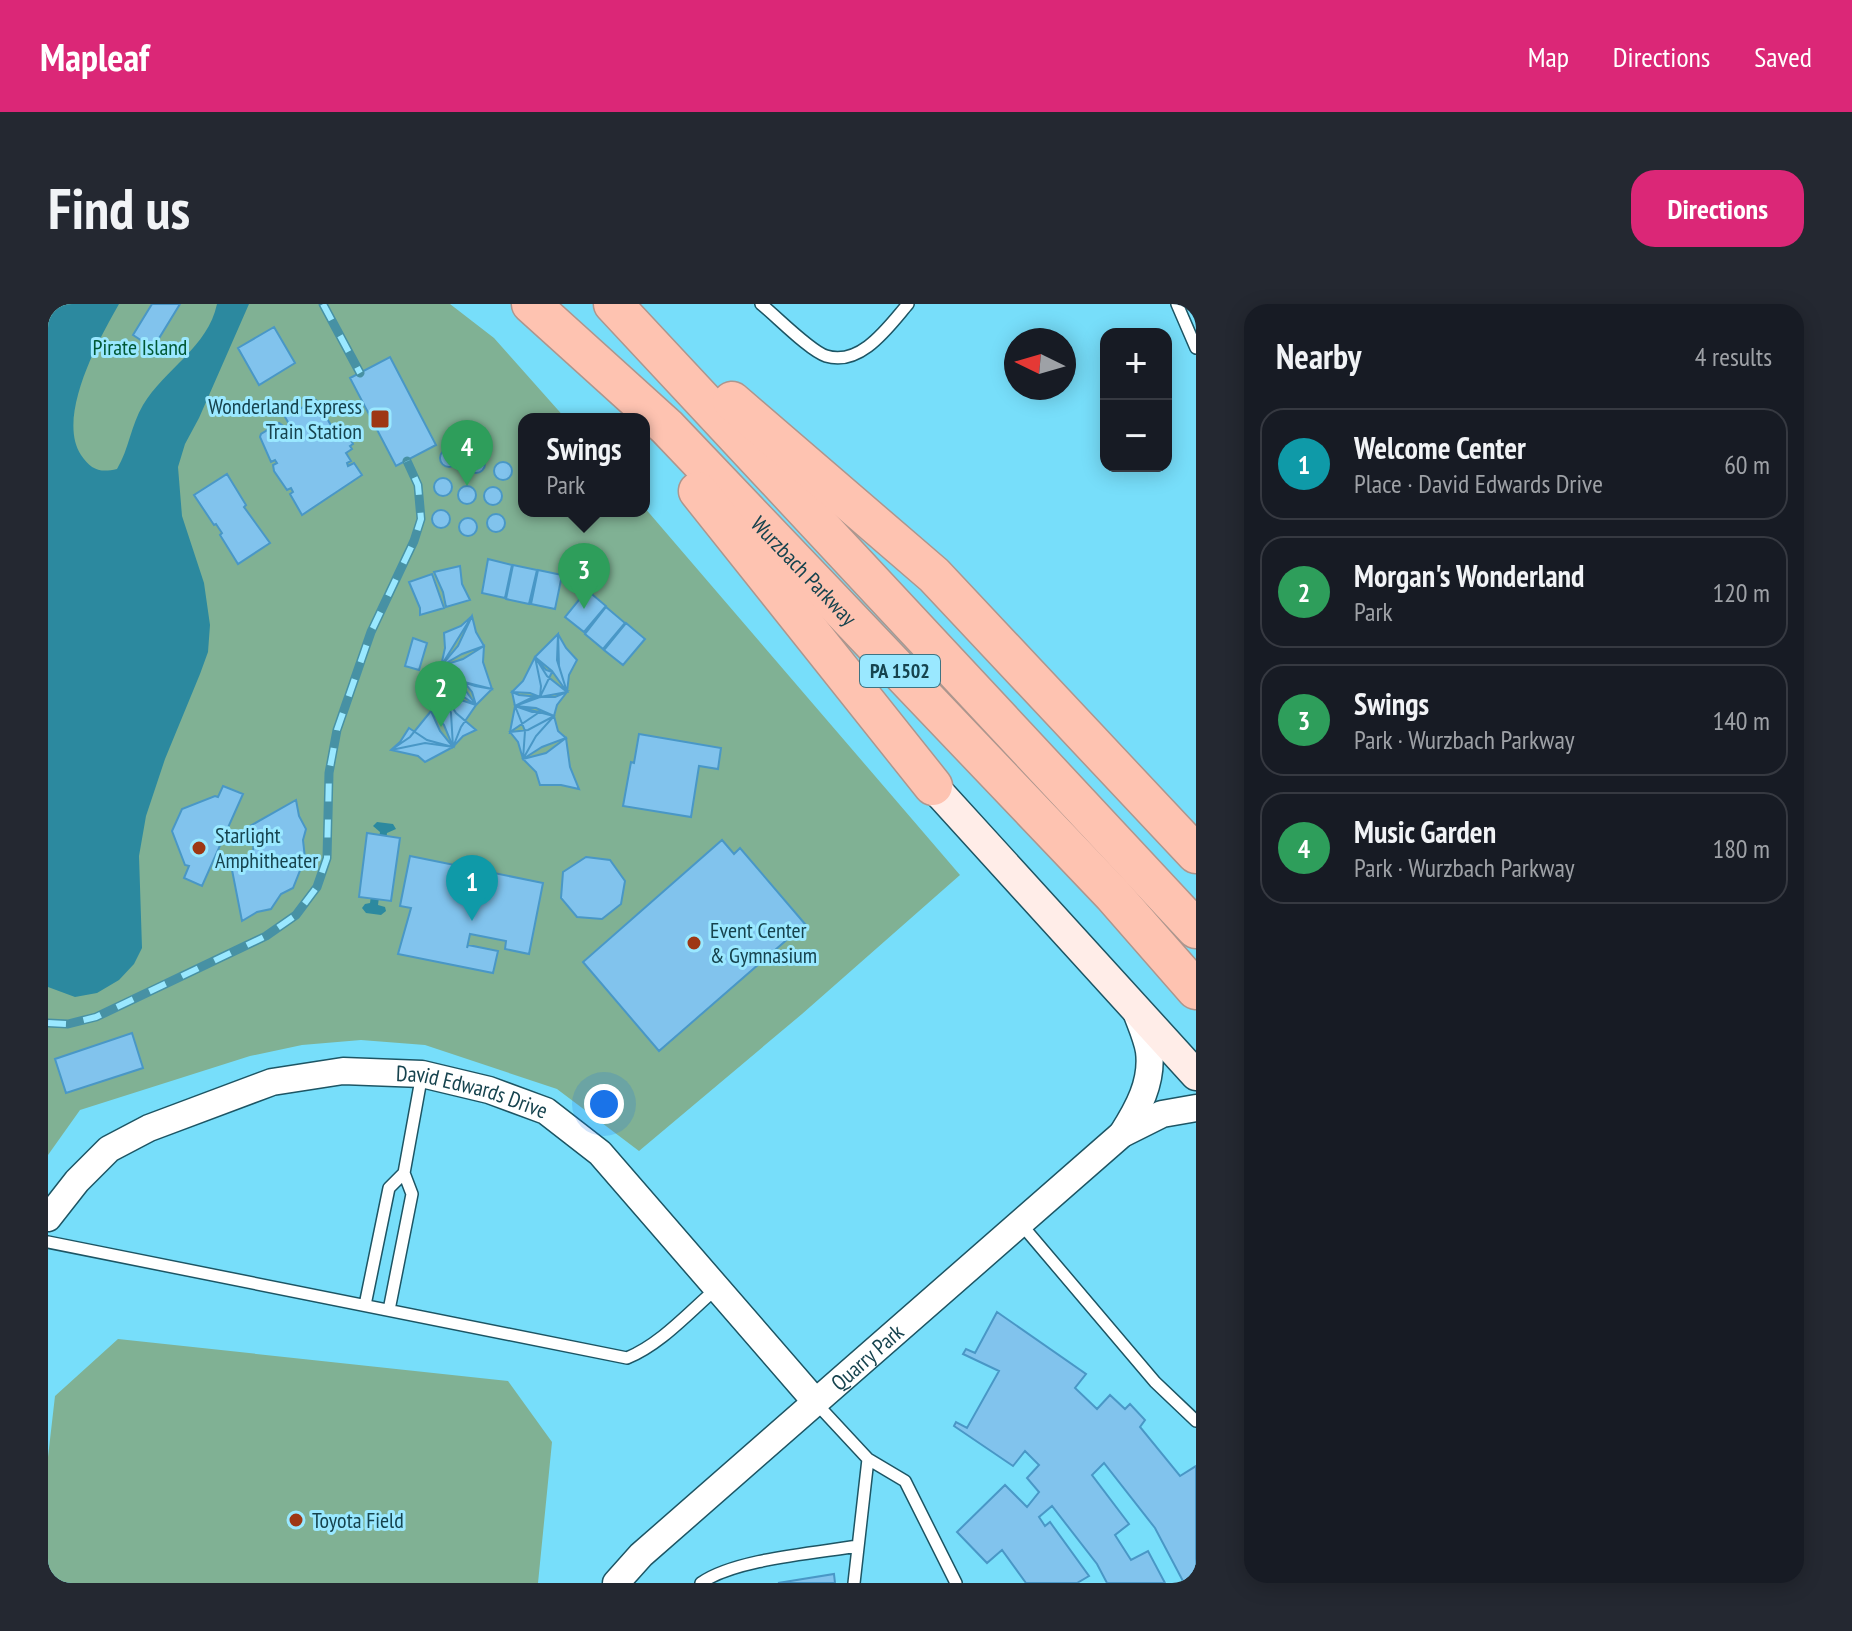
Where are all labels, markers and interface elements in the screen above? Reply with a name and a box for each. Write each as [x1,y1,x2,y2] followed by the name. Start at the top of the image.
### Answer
[40,32,149,81] text: Mapleaf
[1528,38,1569,75] text: Map
[1613,38,1710,75] text: Directions
[1754,38,1812,75] text: Saved
[1631,170,1804,247] button: Directions
[48,172,190,244] text: Find us
[1004,328,1076,400] north arrow
[1100,328,1172,472] map controls
[1100,328,1172,400] button: +
[93,333,187,361] park label: Pirate Island
[1276,334,1361,378] text: Nearby
[1695,340,1772,373] text: 4 results
[208,392,362,445] place label: Wonderland Express Train Station
[1100,400,1172,472] button: −
[369,408,391,430] marker: Wonderland Express Train Station
[518,413,650,517] popup
[441,420,493,486] pin: 4
[1354,428,1526,467] text: Welcome Center
[546,429,622,468] text: Swings
[1298,448,1310,481] text: 1
[1724,448,1770,481] text: 60 m
[1354,467,1603,500] text: Place · David Edwards Drive
[546,468,585,501] text: Park
[745,510,863,632] street label: Wurzbach Parkway
[558,543,610,609] pin: 3
[1354,556,1584,595] text: Morgan's Wonderland
[1298,576,1310,609] text: 2
[1712,576,1770,609] text: 120 m
[1354,595,1393,628] text: Park
[860,655,940,687] road number: PA 1502
[415,661,467,727] pin: 2
[1354,684,1429,723] text: Swings
[1298,704,1310,737] text: 3
[1712,704,1770,737] text: 140 m
[1354,723,1575,756] text: Park · Wurzbach Parkway
[1354,812,1496,851] text: Music Garden
[215,821,318,874] place label: Starlight Amphitheater
[1298,832,1310,865] text: 4
[1712,832,1770,865] text: 180 m
[190,839,208,857] marker: Starlight Amphitheater
[1354,851,1575,884] text: Park · Wurzbach Parkway
[446,855,498,921] pin: 1
[710,916,817,969] place label: Event Center & Gymnasium
[685,934,703,952] marker: Event Center & Gymnasium
[396,1059,552,1124] street label: David Edwards Drive
[584,1084,624,1124] your location
[825,1317,910,1396] street label: Quarry Park
[312,1506,404,1534] place label: Toyota Field
[287,1511,305,1529] marker: Toyota Field

